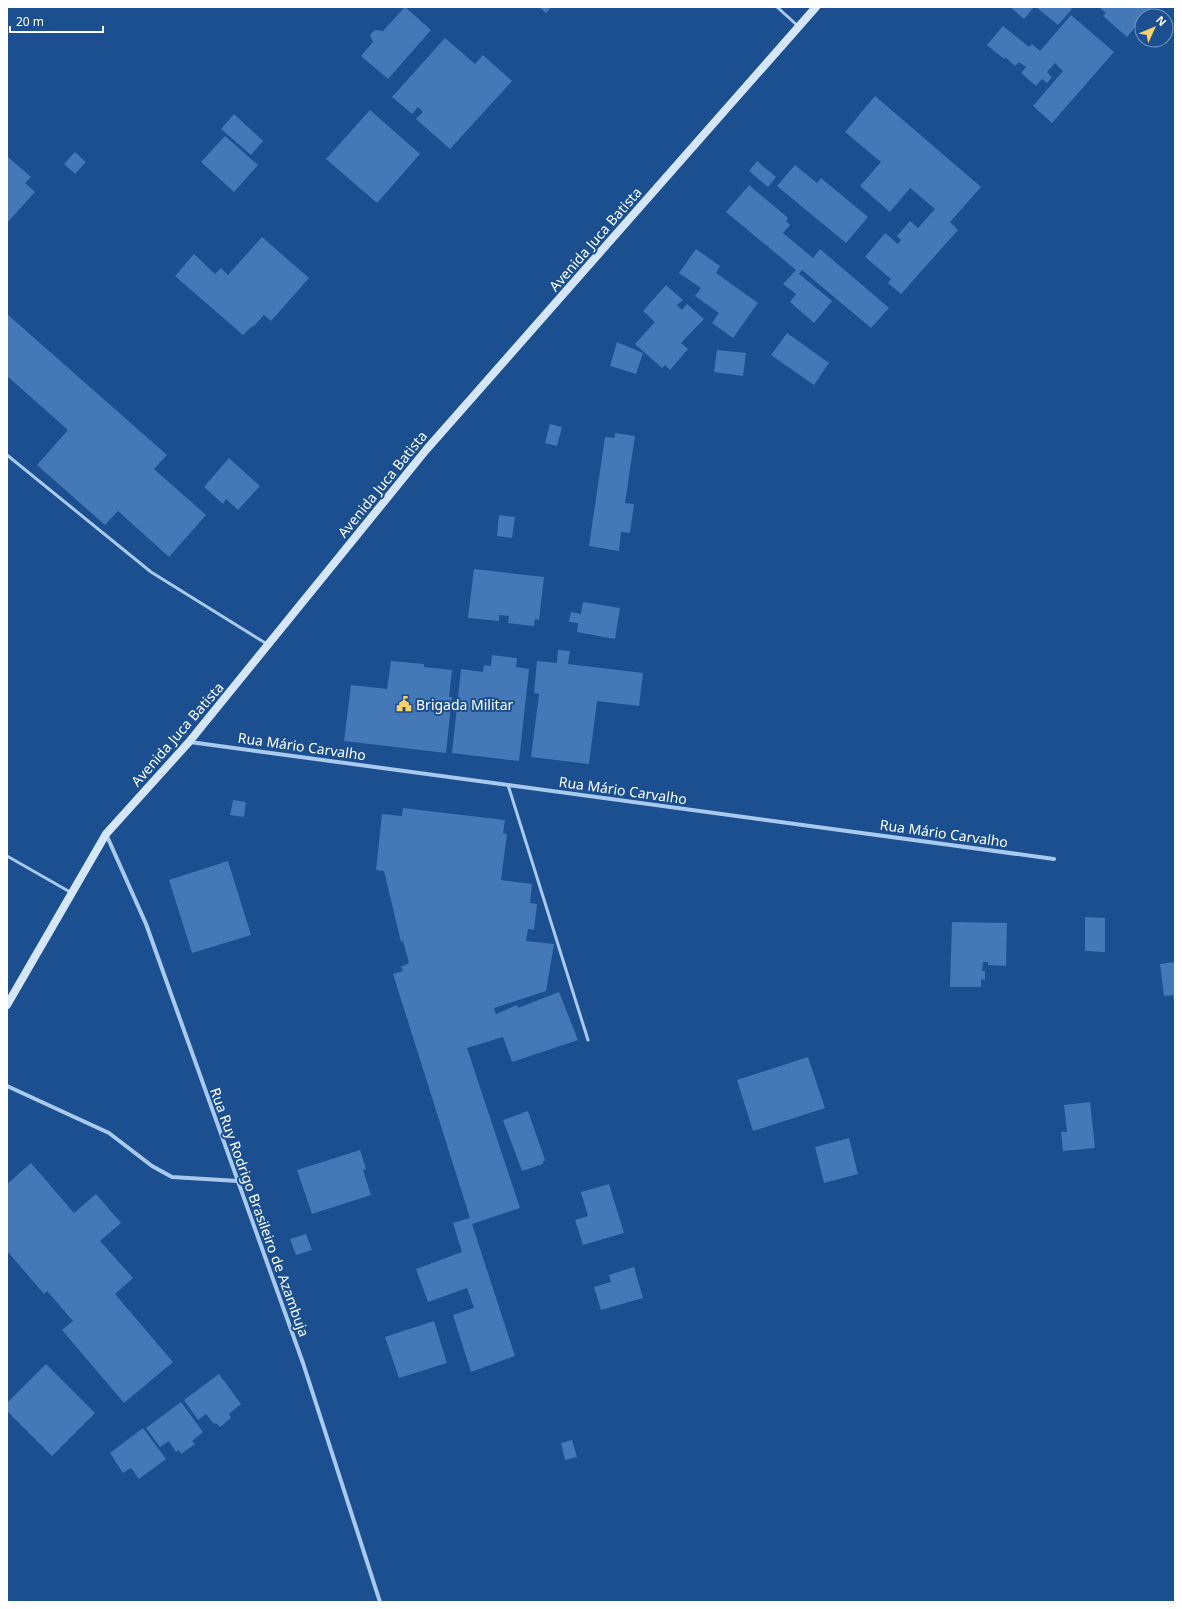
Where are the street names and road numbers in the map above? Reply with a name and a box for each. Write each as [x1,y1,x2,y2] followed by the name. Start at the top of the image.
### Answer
[544,183,646,295] street label: Avenida Juca Batista
[333,427,431,541] street label: Avenida Juca Batista
[126,678,228,790] street label: Avenida Juca Batista
[237,728,367,764] street label: Rua Mário Carvalho
[558,772,688,808] street label: Rua Mário Carvalho
[879,815,1009,851] street label: Rua Mário Carvalho
[206,1085,314,1339] street label: Rua Ruy Rodrigo Brasileiro de Azambuja

